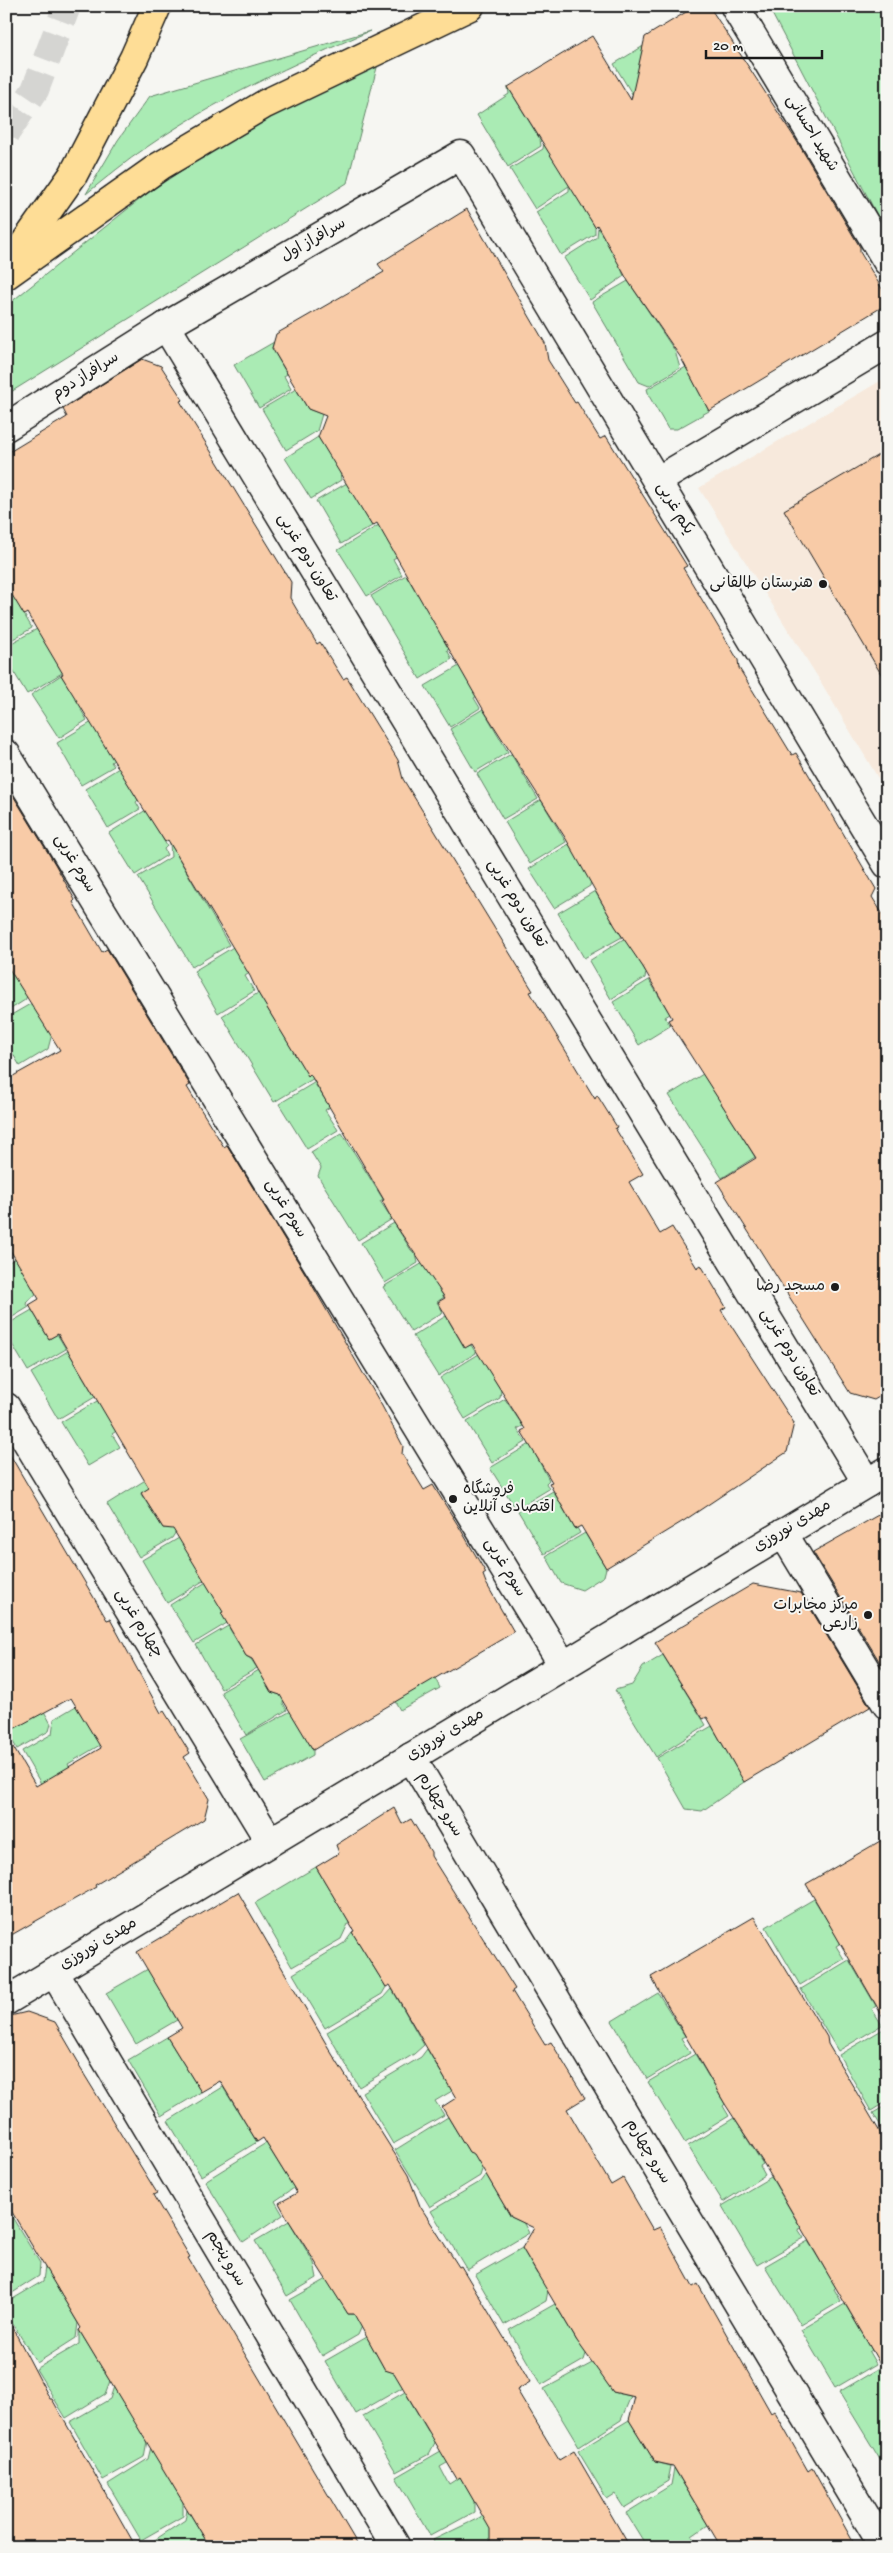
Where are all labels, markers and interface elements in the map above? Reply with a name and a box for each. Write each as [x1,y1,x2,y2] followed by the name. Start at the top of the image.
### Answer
[706,28,822,60] scale bar
[713,38,743,56] text: 20 m
[781,92,841,176] street label: شهید احسانی
[278,215,350,267] street label: سرافراز اول
[49,349,123,405] street label: سرافراز دوم
[651,479,697,539] street label: یکم غربی
[272,510,340,606] street label: تعاون دوم غربی
[710,575,813,594] place label: هنرستان طالقانی
[817,578,829,590] marker: هنرستان طالقانی
[49,831,99,897] street label: سوم غربی
[482,856,550,952] street label: تعاون دوم غربی
[260,1176,310,1242] street label: سوم غربی
[756,1278,825,1297] place label: مسجد رضا
[829,1281,841,1293] marker: مسجد رضا
[755,1305,823,1401] street label: تعاون دوم غربی
[463,1478,554,1518] place label: فروشگاه اقتصادی آنلاین
[447,1493,459,1505] marker: فروشگاه اقتصادی آنلاین
[751,1496,835,1558] street label: مهدی نوروزی
[479,1535,529,1601] street label: سوم غربی
[110,1586,166,1662] street label: چهارم غربی
[773,1597,858,1634] place label: مرکز مخابرات زارعی
[862,1609,874,1621] marker: مرکز مخابرات زارعی
[404,1705,488,1767] street label: مهدی نوروزی
[412,1769,466,1841] street label: سرو چهارم
[57,1914,141,1976] street label: مهدی نوروزی
[620,2116,674,2188] street label: سرو چهارم
[201,2227,249,2291] street label: سرو پنجم

